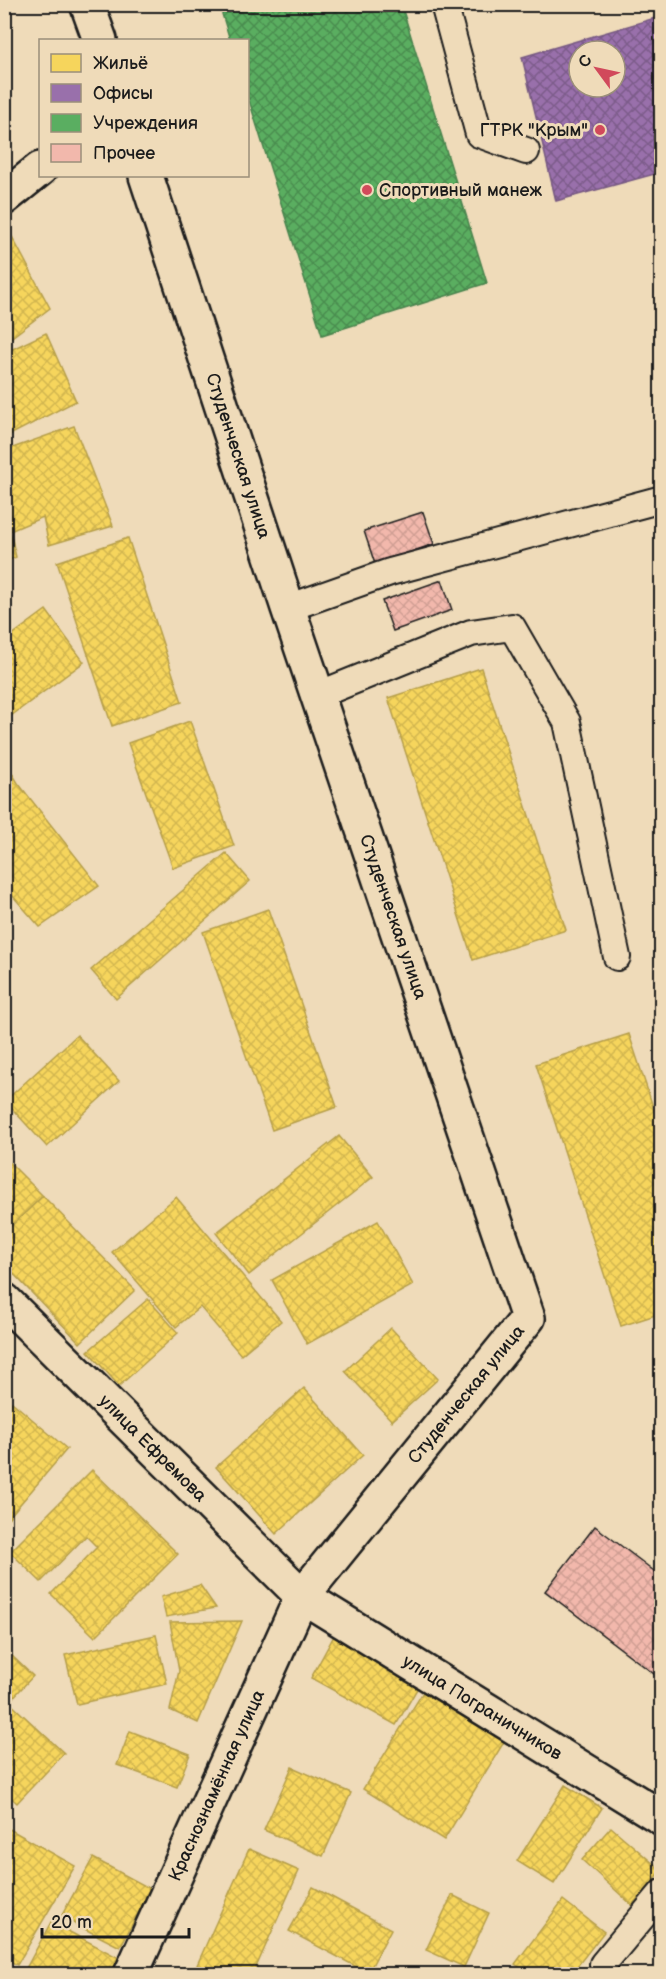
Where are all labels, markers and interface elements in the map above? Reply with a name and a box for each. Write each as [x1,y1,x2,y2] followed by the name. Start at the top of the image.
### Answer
[39,39,249,177] legend
[567,39,627,99] north arrow
[575,52,597,71] text: С
[93,53,148,74] text: Жильё
[93,83,153,104] text: Офисы
[93,113,198,134] text: Учреждения
[480,120,588,141] place label: ГТРК "Крым"
[593,123,607,137] marker: ГТРК "Крым"
[93,143,155,164] text: Прочее
[379,180,543,201] place label: Спортивный манеж
[360,183,374,197] marker: Спортивный манеж
[201,371,275,542] street label: Студенческая улица
[355,832,431,1002] street label: Студенческая улица
[403,1320,529,1468] street label: Студенческая улица
[95,1390,211,1506] street label: улица Ефремова
[399,1650,566,1765] street label: улица Пограничников
[164,1686,269,1884] street label: Краснознамённая улица
[42,1901,189,1939] scale bar
[51,1912,92,1933] text: 20 m

